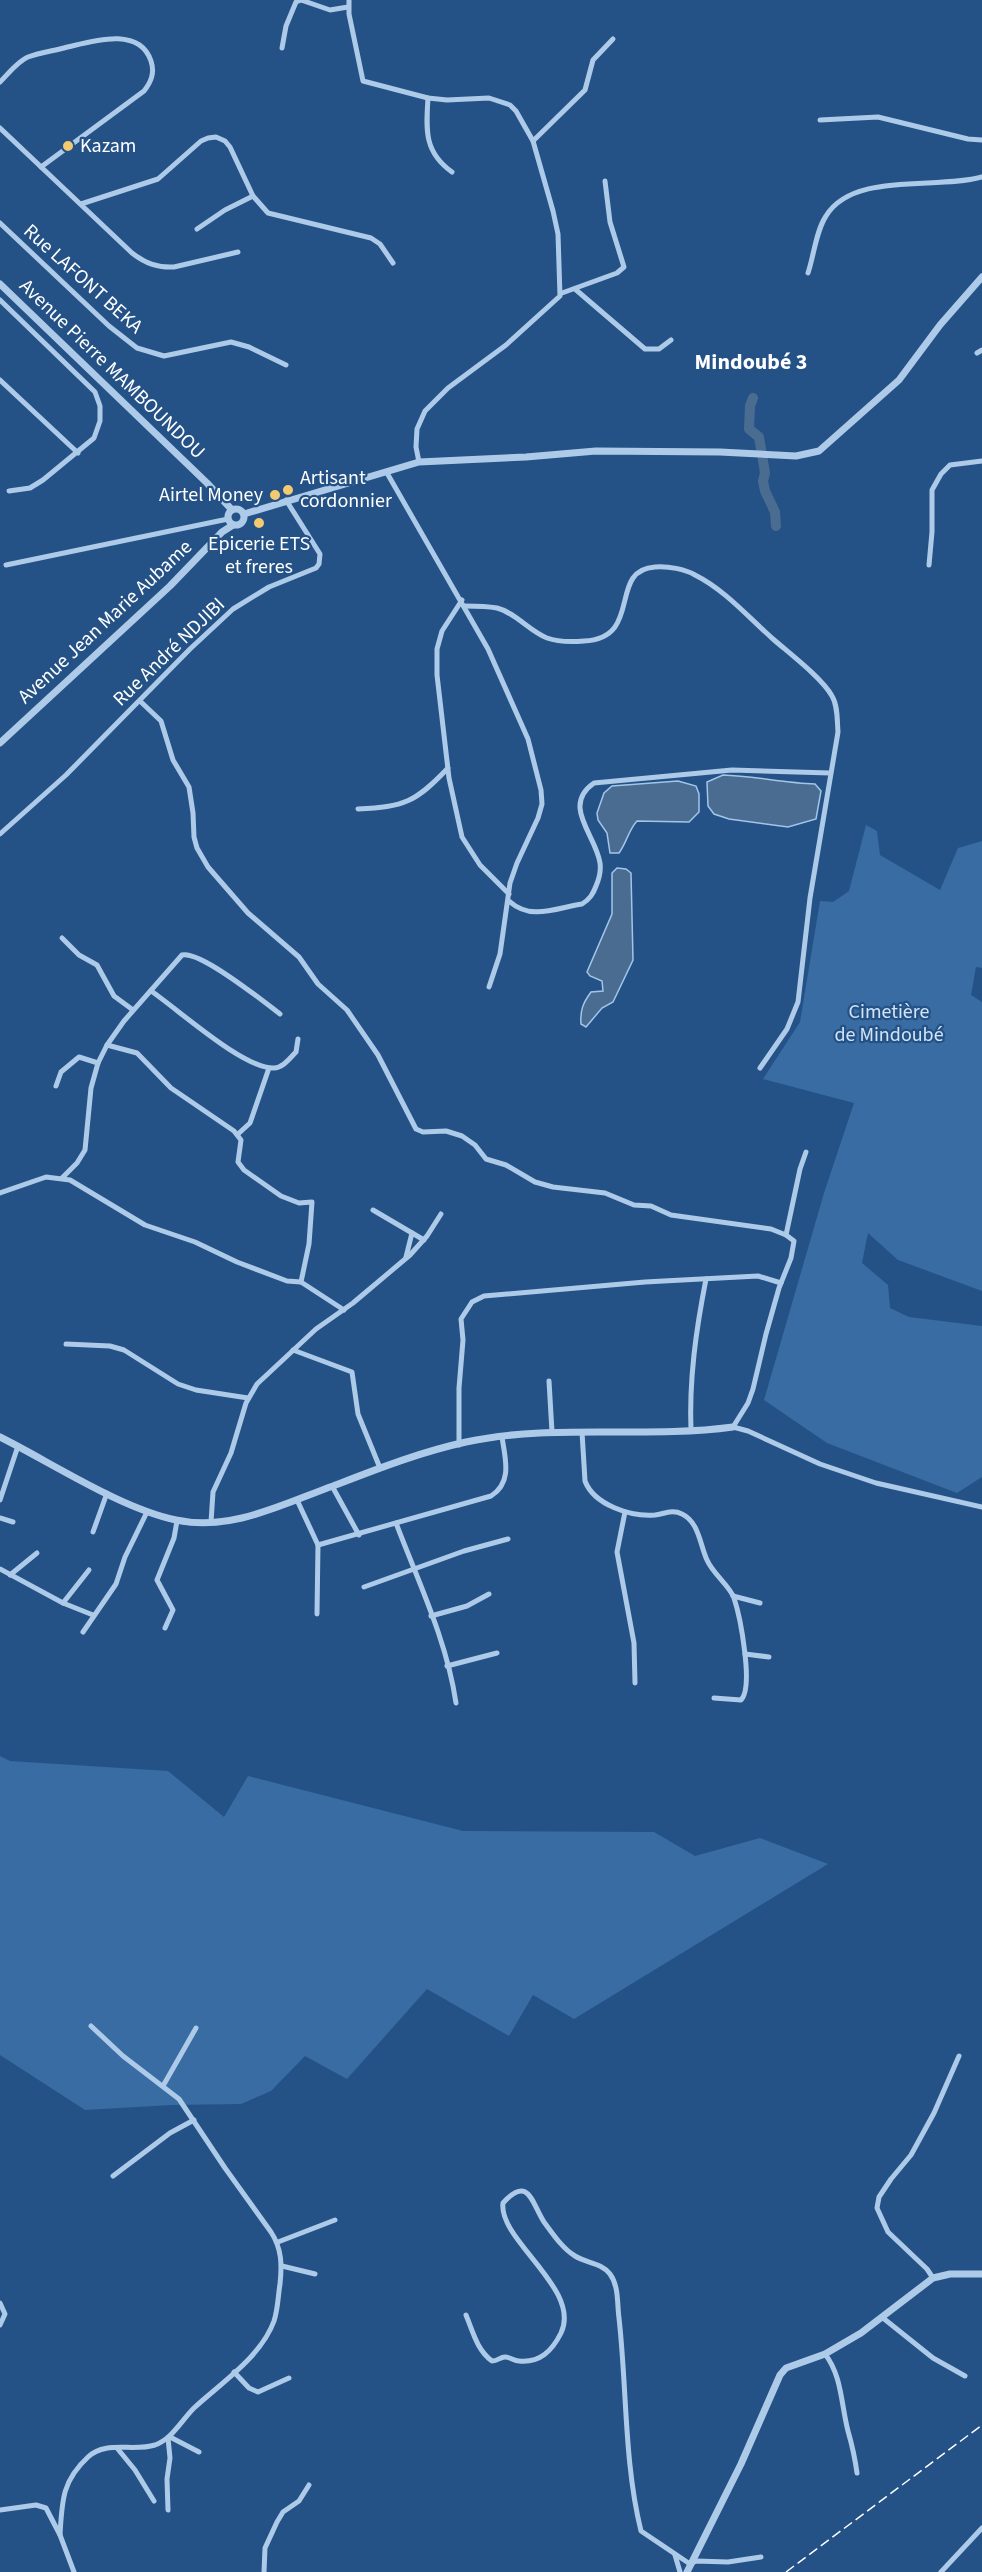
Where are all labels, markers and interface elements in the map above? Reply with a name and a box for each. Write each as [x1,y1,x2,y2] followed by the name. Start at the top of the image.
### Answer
[80,132,136,160] place label: Kazam
[61,139,75,153] marker: Kazam
[17,218,149,340] street label: Rue LAFONT BEKA
[13,273,211,465] street label: Avenue Pierre MAMBOUNDOU
[695,346,807,378] district label: Mindoubé 3
[300,464,392,515] place label: Artisant cordonnier
[159,481,264,509] place label: Airtel Money
[281,483,295,497] marker: Artisant cordonnier
[268,488,282,502] marker: Airtel Money
[252,516,266,530] marker: Epicerie ETS et freres
[208,530,310,581] place label: Epicerie ETS et freres
[12,534,198,710] street label: Avenue Jean Marie Aubame
[107,591,231,713] street label: Rue André NDJIBI
[834,998,944,1049] park label: Cimetière de Mindoubé

